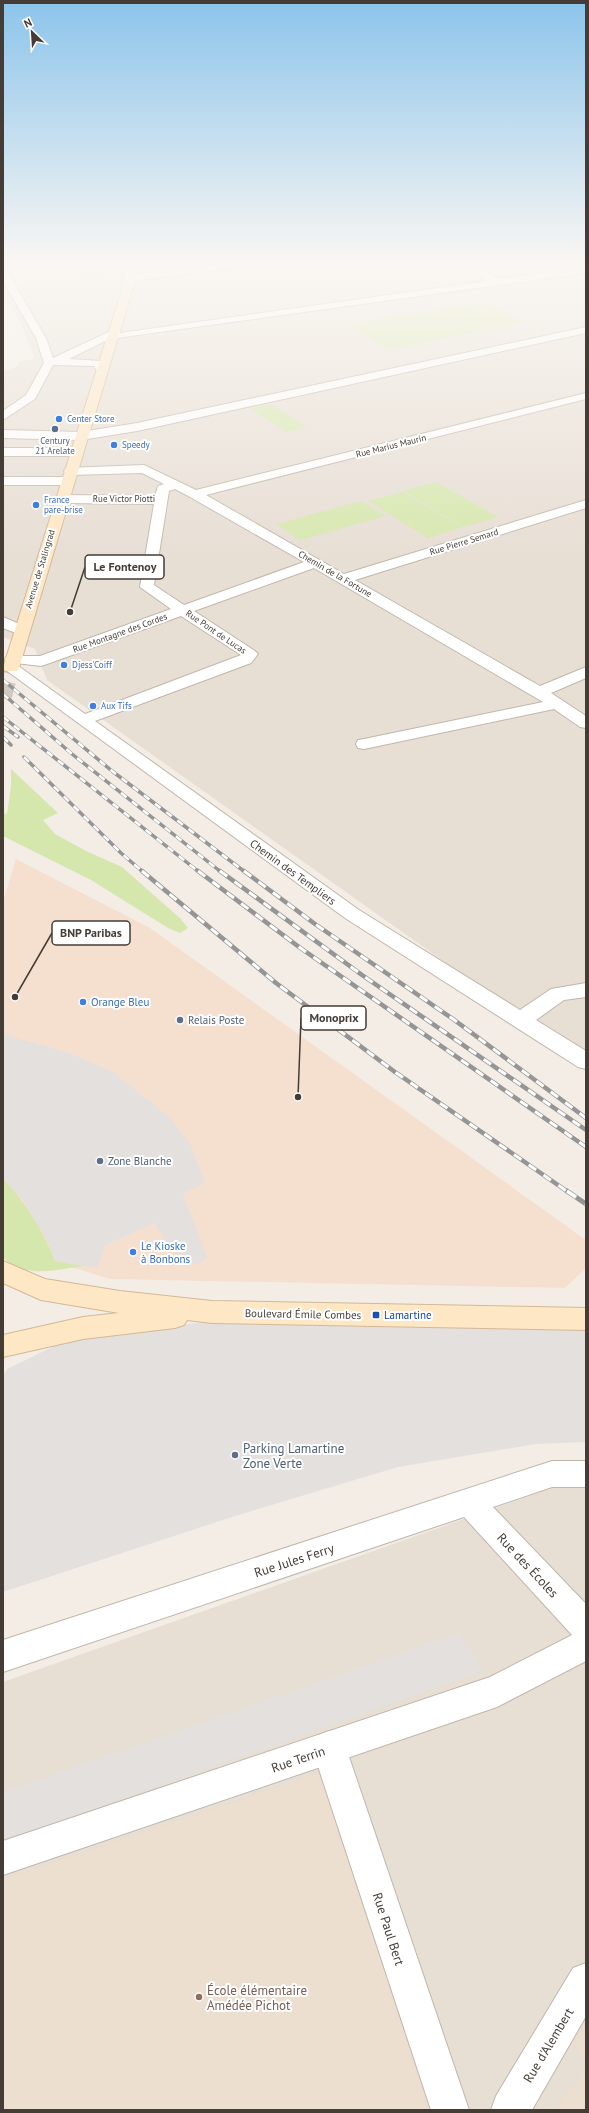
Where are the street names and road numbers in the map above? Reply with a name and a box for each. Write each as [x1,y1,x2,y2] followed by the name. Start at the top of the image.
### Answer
[355,431,427,460] street label: Rue Marius Maurin
[93,493,155,504] street label: Rue Victor Piotti
[428,526,500,557] street label: Rue Pierre Semard
[22,528,57,610] street label: Avenue de Stalingrad
[296,548,374,599] street label: Chemin de la Fortune
[184,607,249,656] street label: Rue Pont de Lucas
[71,610,169,655] street label: Rue Montagne des Cordes
[247,836,339,908] street label: Chemin des Templiers
[245,1306,362,1322] street label: Boulevard Émile Combes
[493,1529,562,1601] street label: Rue des Écoles
[252,1540,336,1581] street label: Rue Jules Ferry
[269,1742,327,1777] street label: Rue Terrin
[369,1891,408,1968] street label: Rue Paul Bert
[519,2004,578,2086] street label: Rue d'Alembert

